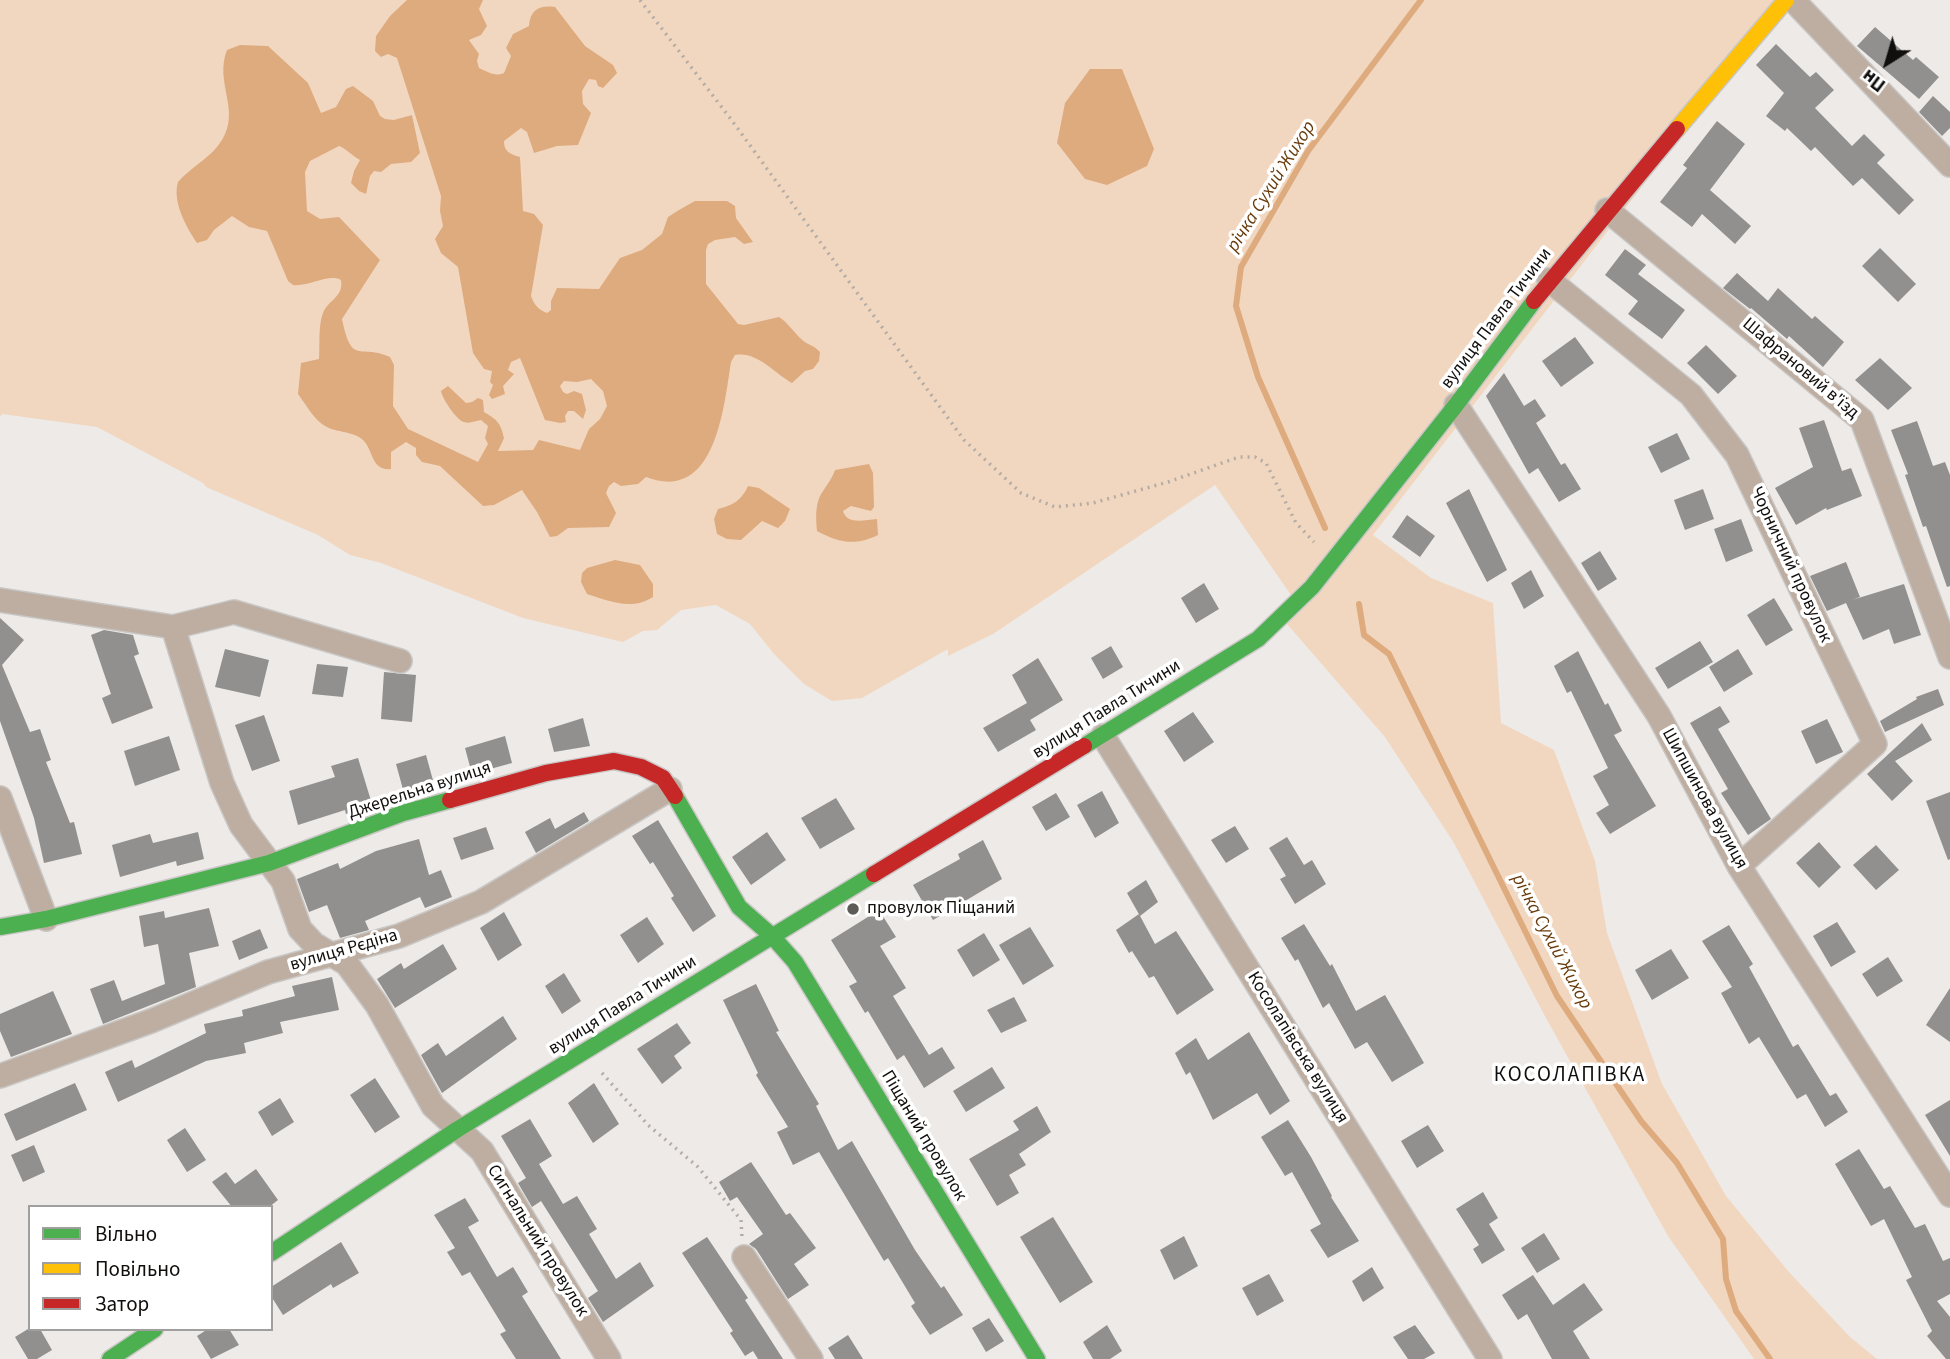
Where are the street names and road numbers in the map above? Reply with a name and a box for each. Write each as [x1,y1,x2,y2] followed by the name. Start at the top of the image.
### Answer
[1437,244,1557,394] street label: вулиця Павла Тичини
[1737,314,1863,424] street label: Шафрановий в'їзд
[1744,484,1836,646] street label: Чорничний провулок
[1029,656,1185,764] street label: вулиця Павла Тичини
[1656,725,1752,873] street label: Шипшинова вулиця
[346,758,494,824] street label: Джерельна вулиця
[288,925,400,977] street label: вулиця Рєдіна
[545,952,701,1060] street label: вулиця Павла Тичини
[1242,968,1352,1128] street label: Косолапівська вулиця
[876,1067,970,1205] street label: Піщаний провулок
[482,1161,592,1321] street label: Сигнальний провулок

